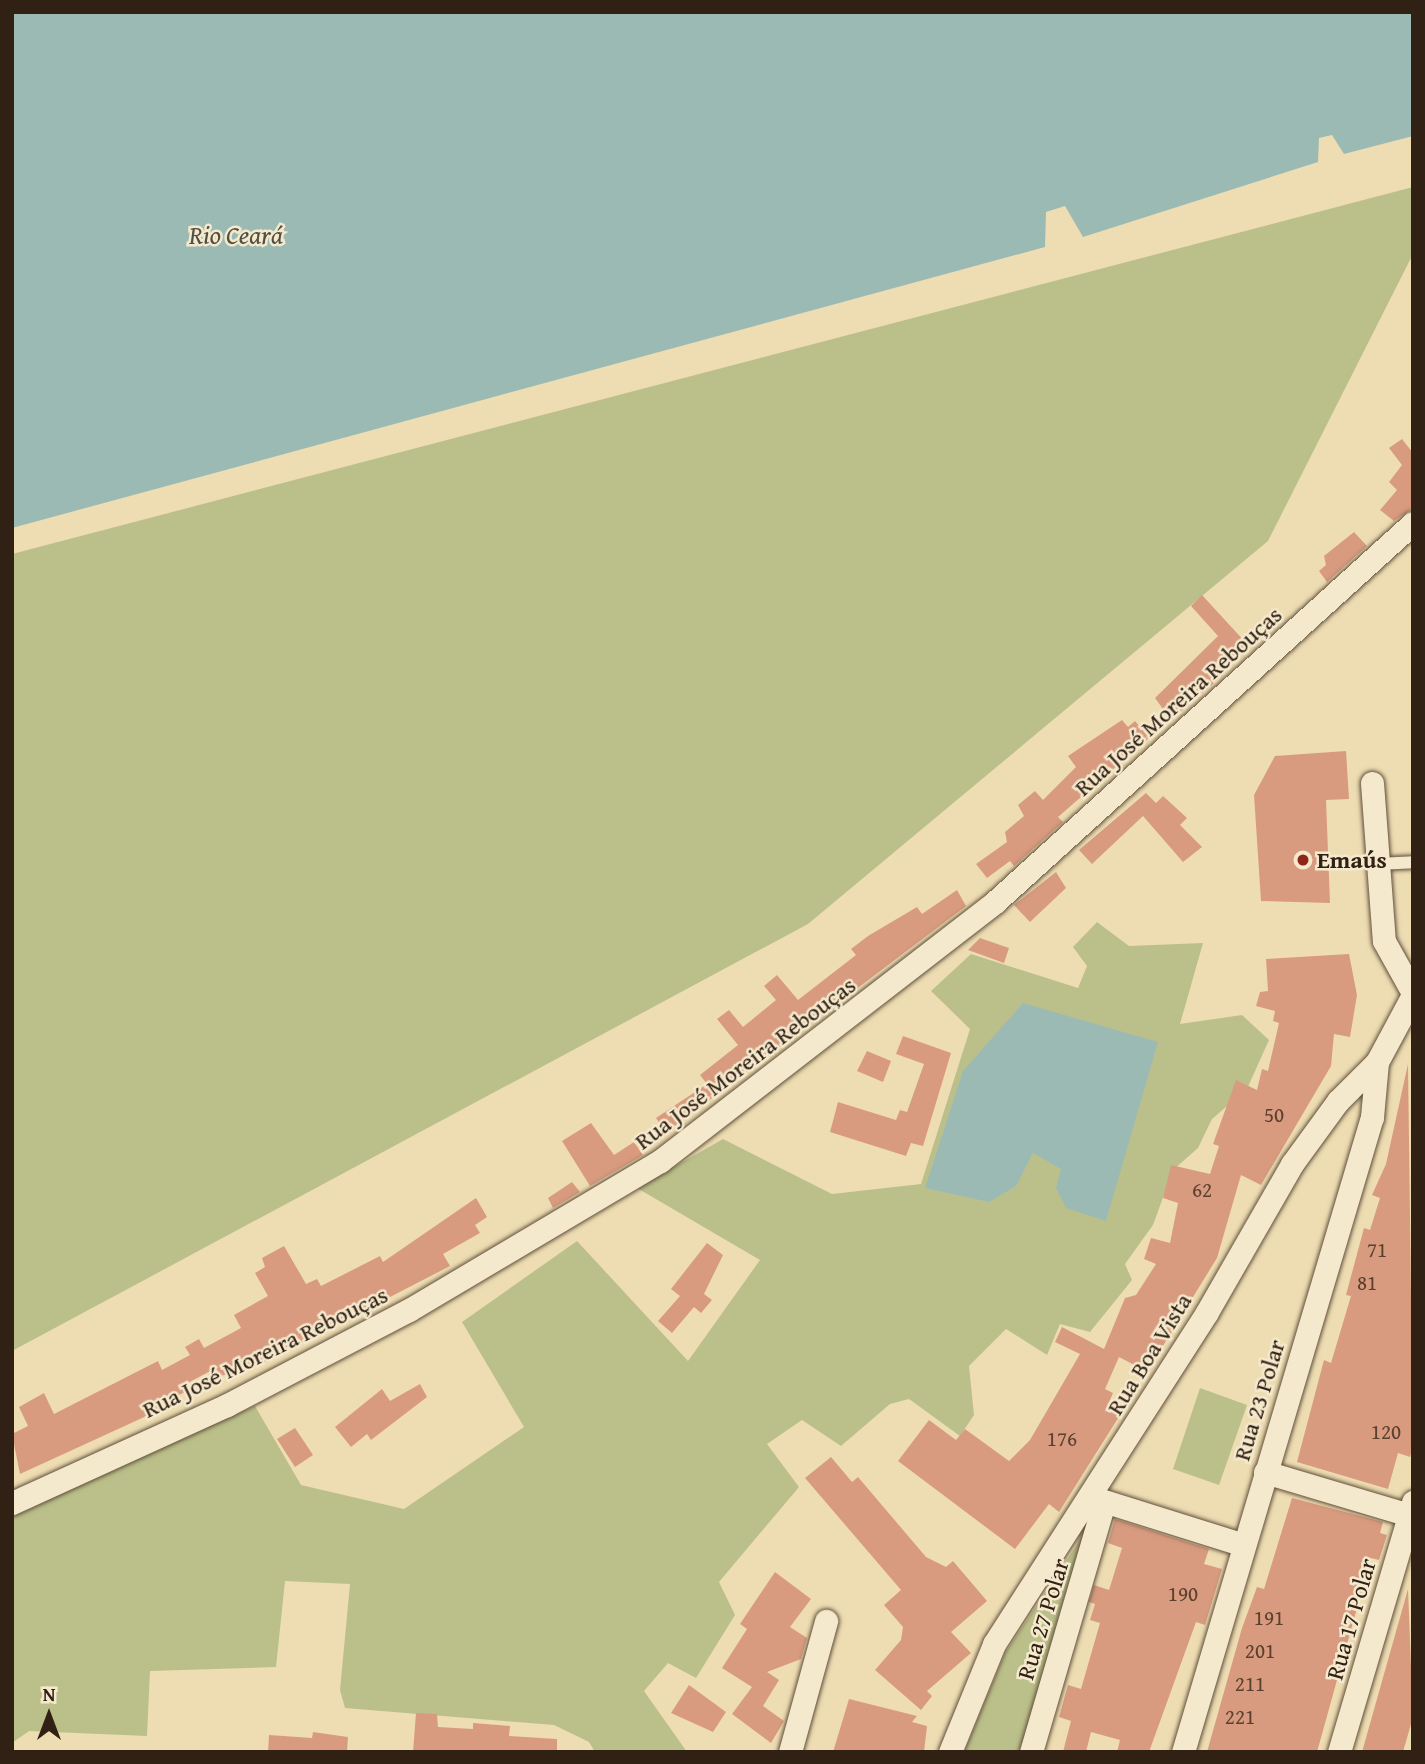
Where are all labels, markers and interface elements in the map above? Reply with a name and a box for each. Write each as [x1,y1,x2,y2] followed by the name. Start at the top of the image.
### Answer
[189,219,283,251] water label: Rio Ceará
[1068,600,1288,802] street label: Rua José Moreira Rebouças
[1317,846,1387,874] place label: Emaús
[1295,852,1311,868] marker: Emaús
[629,970,861,1156] street label: Rua José Moreira Rebouças
[1264,1102,1284,1128] house number: 50
[1192,1177,1212,1203] house number: 62
[1367,1237,1387,1263] house number: 71
[1357,1270,1377,1296] house number: 81
[138,1280,392,1424] street label: Rua José Moreira Rebouças
[1100,1288,1198,1420] street label: Rua Boa Vista
[1227,1336,1291,1464] street label: Rua 23 Polar
[1371,1419,1401,1445] house number: 120
[1047,1426,1077,1452] house number: 176
[1011,1555,1075,1683] street label: Rua 27 Polar
[1320,1555,1382,1683] street label: Rua 17 Polar
[1168,1581,1198,1607] house number: 190
[1254,1605,1284,1631] house number: 191
[1245,1638,1275,1664] house number: 201
[1235,1671,1265,1697] house number: 211
[14,1680,84,1750] north arrow
[43,1680,55,1708] text: N
[1225,1704,1255,1730] house number: 221

